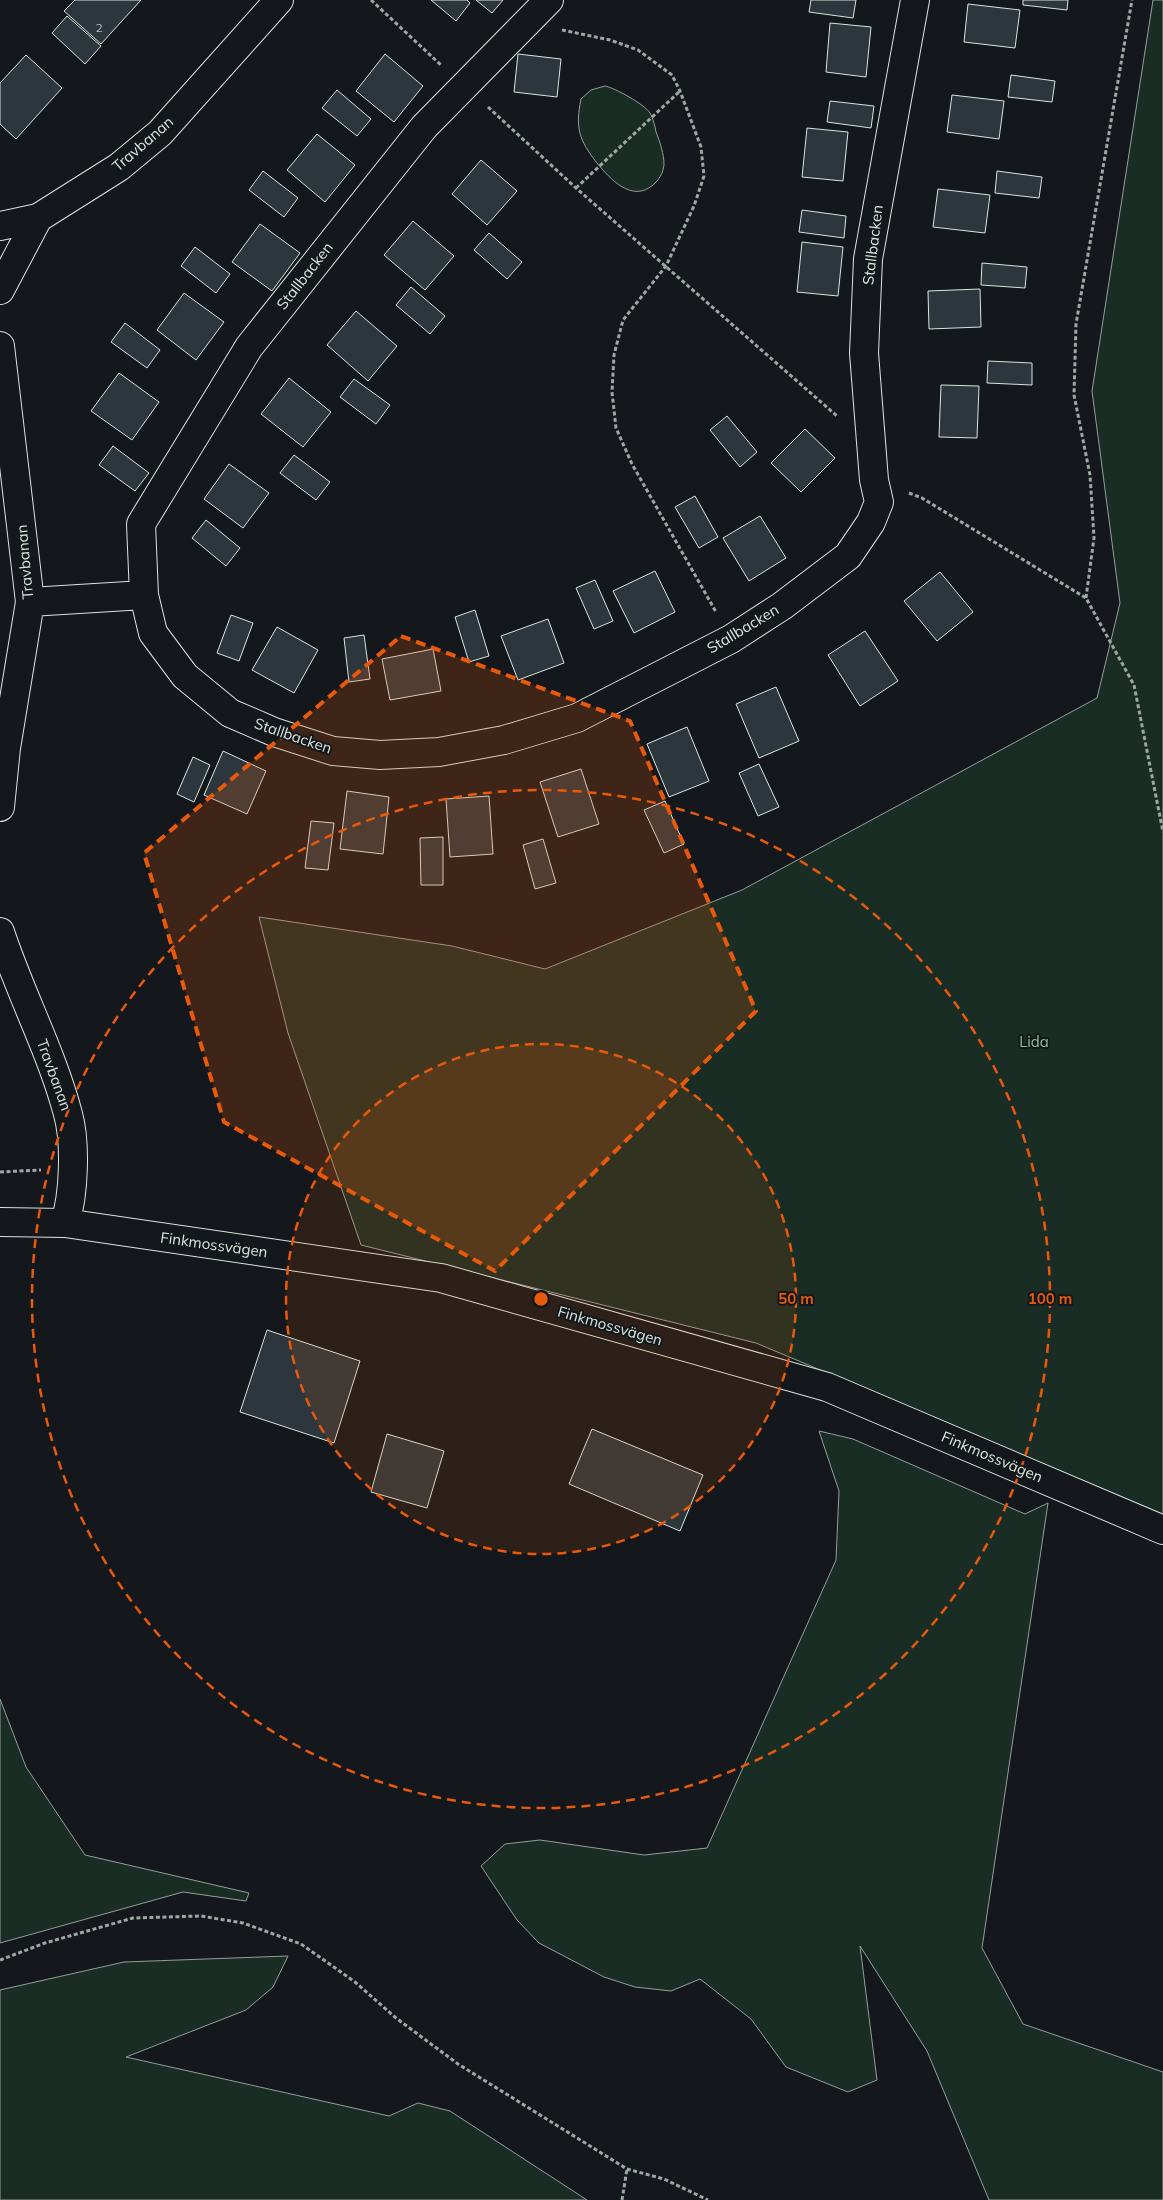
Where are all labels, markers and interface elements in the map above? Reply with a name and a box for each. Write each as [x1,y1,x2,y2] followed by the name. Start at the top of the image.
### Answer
[95,20,103,35] house number: 2
[108,112,177,175] street label: Travbanan
[858,204,887,286] street label: Stallbacken
[272,238,337,313] street label: Stallbacken
[12,524,37,600] street label: Travbanan
[703,600,782,657] street label: Stallbacken
[252,713,334,758] street label: Stallbacken
[1019,1032,1049,1051] park label: Lida
[33,1036,76,1113] street label: Travbanan
[159,1228,269,1261] street label: Finkmossvägen
[778,1289,814,1308] text: 50 m
[1028,1289,1072,1308] text: 100 m
[532,1290,550,1308] centre of rings
[556,1302,665,1350] street label: Finkmossvägen
[939,1427,1046,1486] street label: Finkmossvägen

